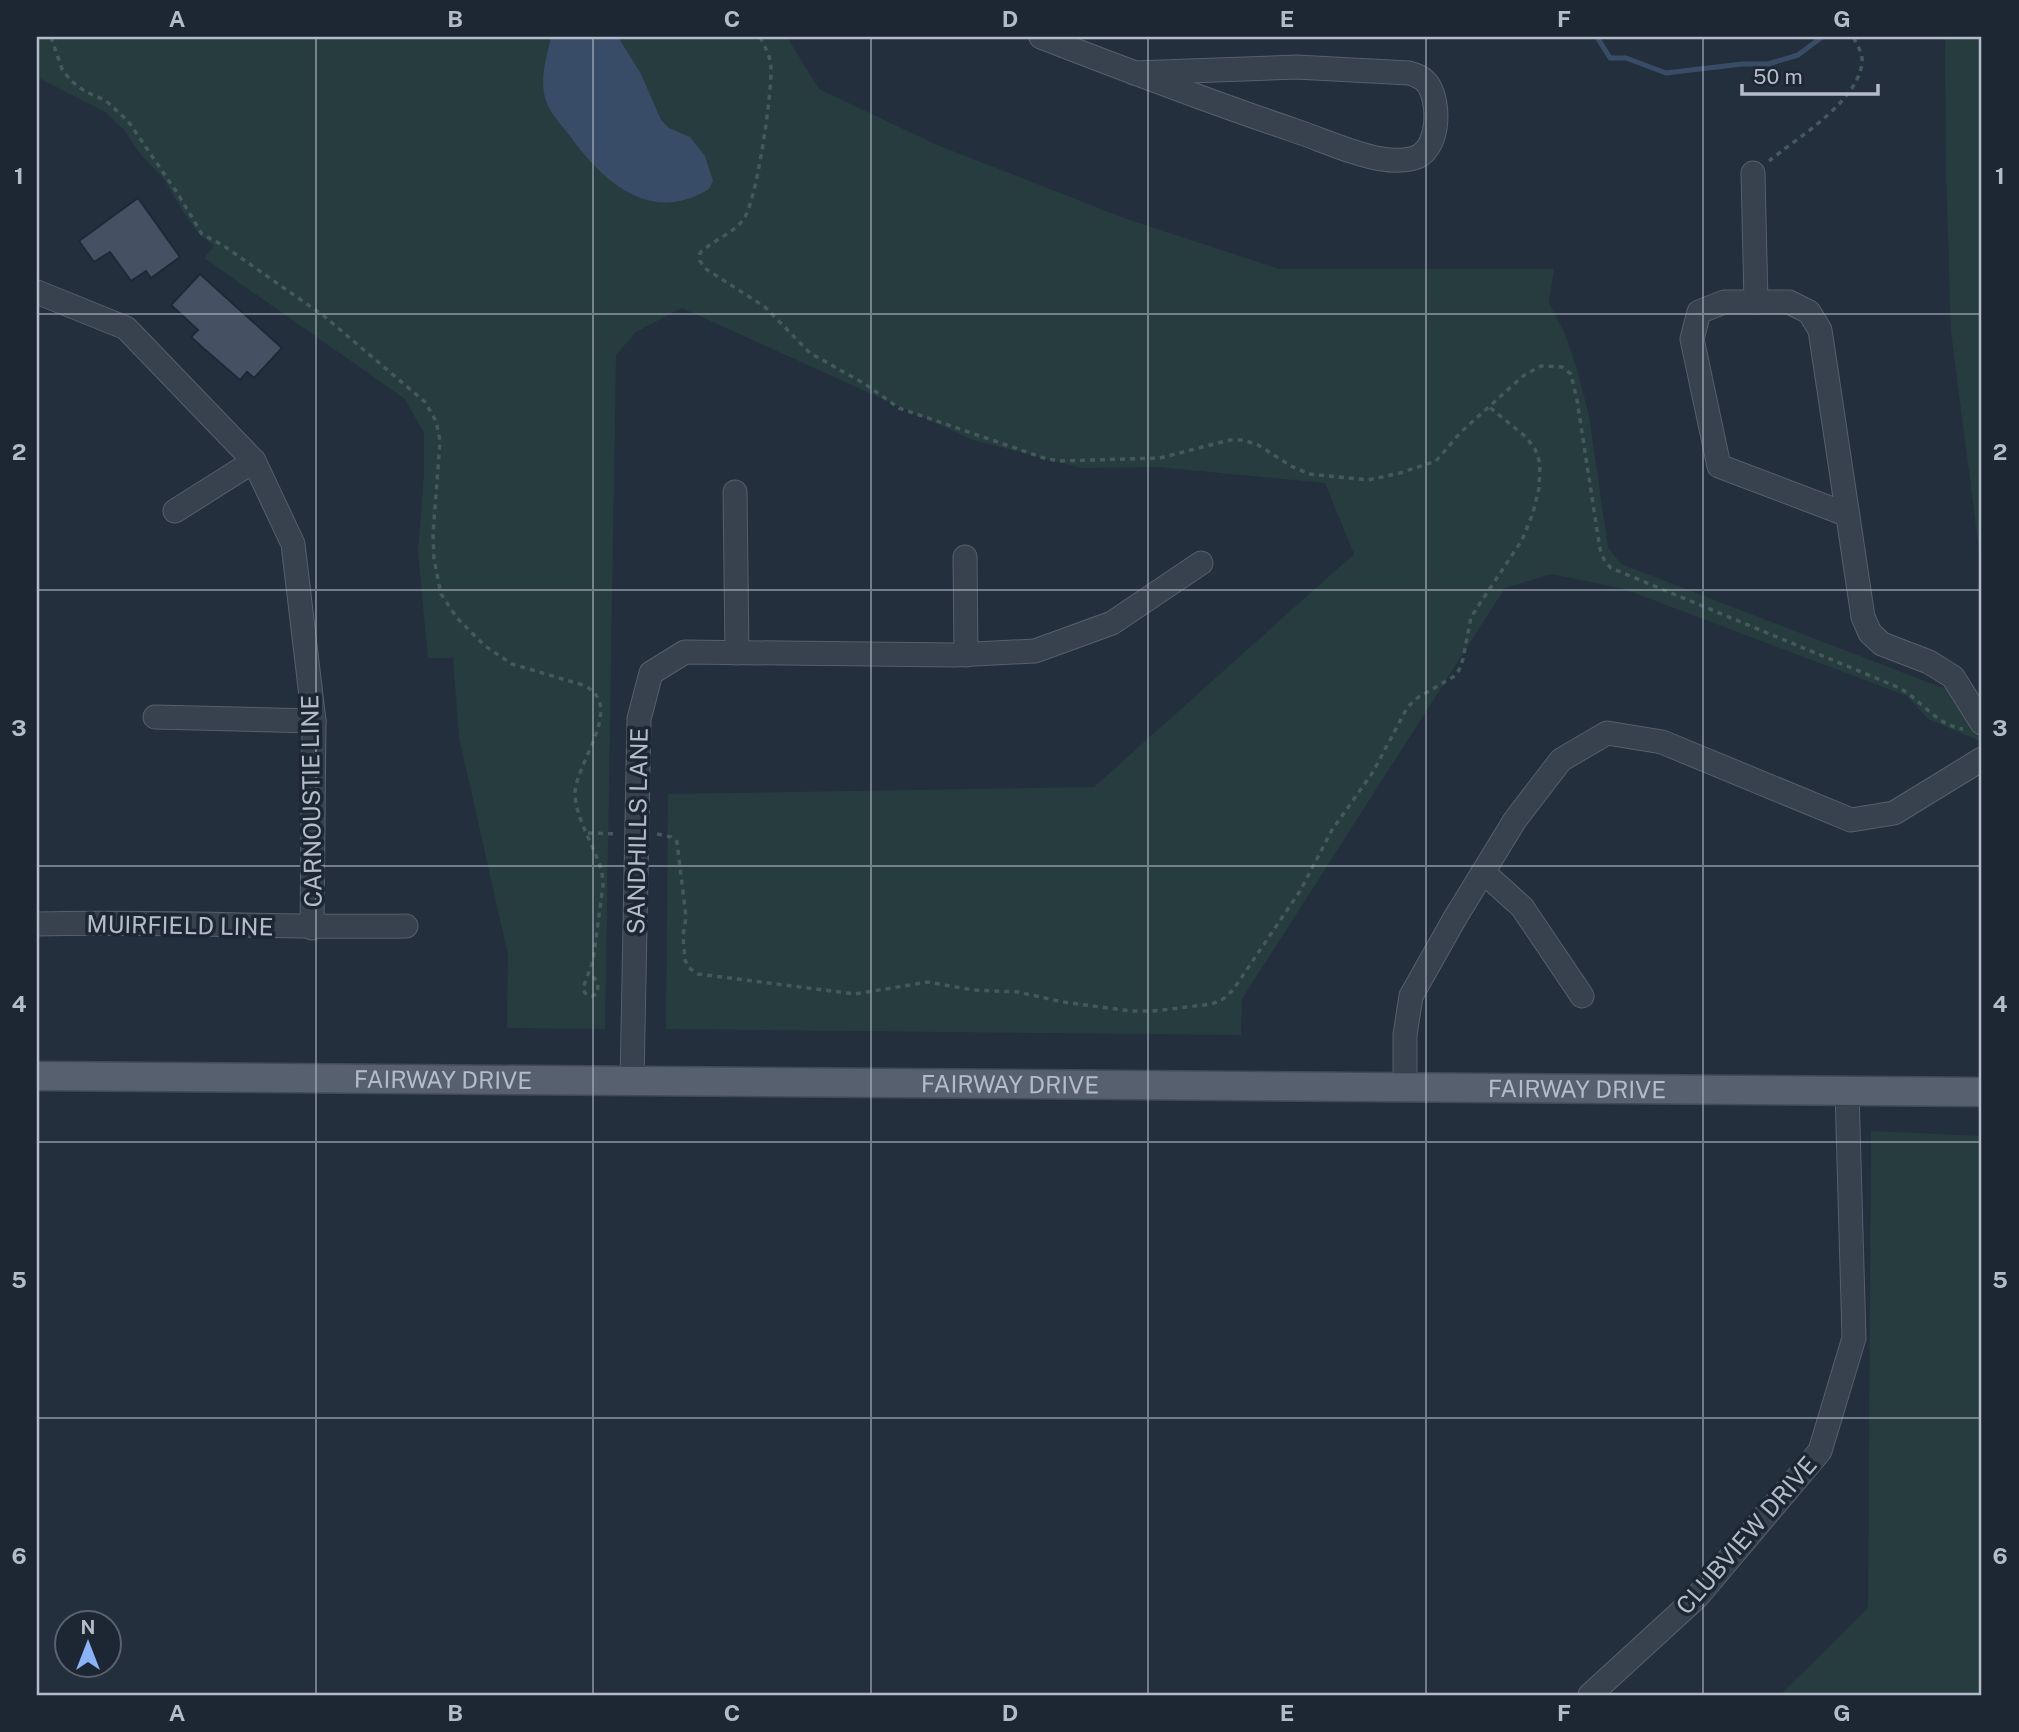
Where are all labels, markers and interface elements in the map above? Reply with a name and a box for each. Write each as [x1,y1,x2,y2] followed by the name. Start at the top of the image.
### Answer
[169,5,186,32] text: A
[447,5,463,32] text: B
[724,5,740,32] text: C
[1002,5,1018,32] text: D
[1280,5,1294,32] text: E
[1557,5,1571,32] text: F
[1833,5,1851,32] text: G
[1742,52,1879,96] scale bar
[1753,64,1803,89] text: 50 m
[14,162,24,189] text: 1
[1995,162,2005,189] text: 1
[12,438,26,465] text: 2
[1993,438,2007,465] text: 2
[295,694,327,908] street label: CARNOUSTIE LINE
[11,714,27,741] text: 3
[1992,714,2008,741] text: 3
[621,727,653,935] street label: SANDHILLS LANE
[86,909,274,941] street label: MUIRFIELD LINE
[11,990,27,1017] text: 4
[1992,990,2008,1017] text: 4
[354,1065,532,1094] street label: FAIRWAY DRIVE
[921,1069,1099,1099] street label: FAIRWAY DRIVE
[1488,1074,1666,1103] street label: FAIRWAY DRIVE
[11,1266,27,1293] text: 5
[1992,1266,2008,1293] text: 5
[1670,1451,1822,1619] street label: CLUBVIEW DRIVE
[11,1542,27,1569] text: 6
[1992,1542,2008,1569] text: 6
[52,1610,122,1680] north arrow
[81,1616,95,1638] text: N
[169,1699,186,1726] text: A
[447,1699,463,1726] text: B
[724,1699,740,1726] text: C
[1002,1699,1018,1726] text: D
[1280,1699,1294,1726] text: E
[1557,1699,1571,1726] text: F
[1833,1699,1851,1726] text: G

